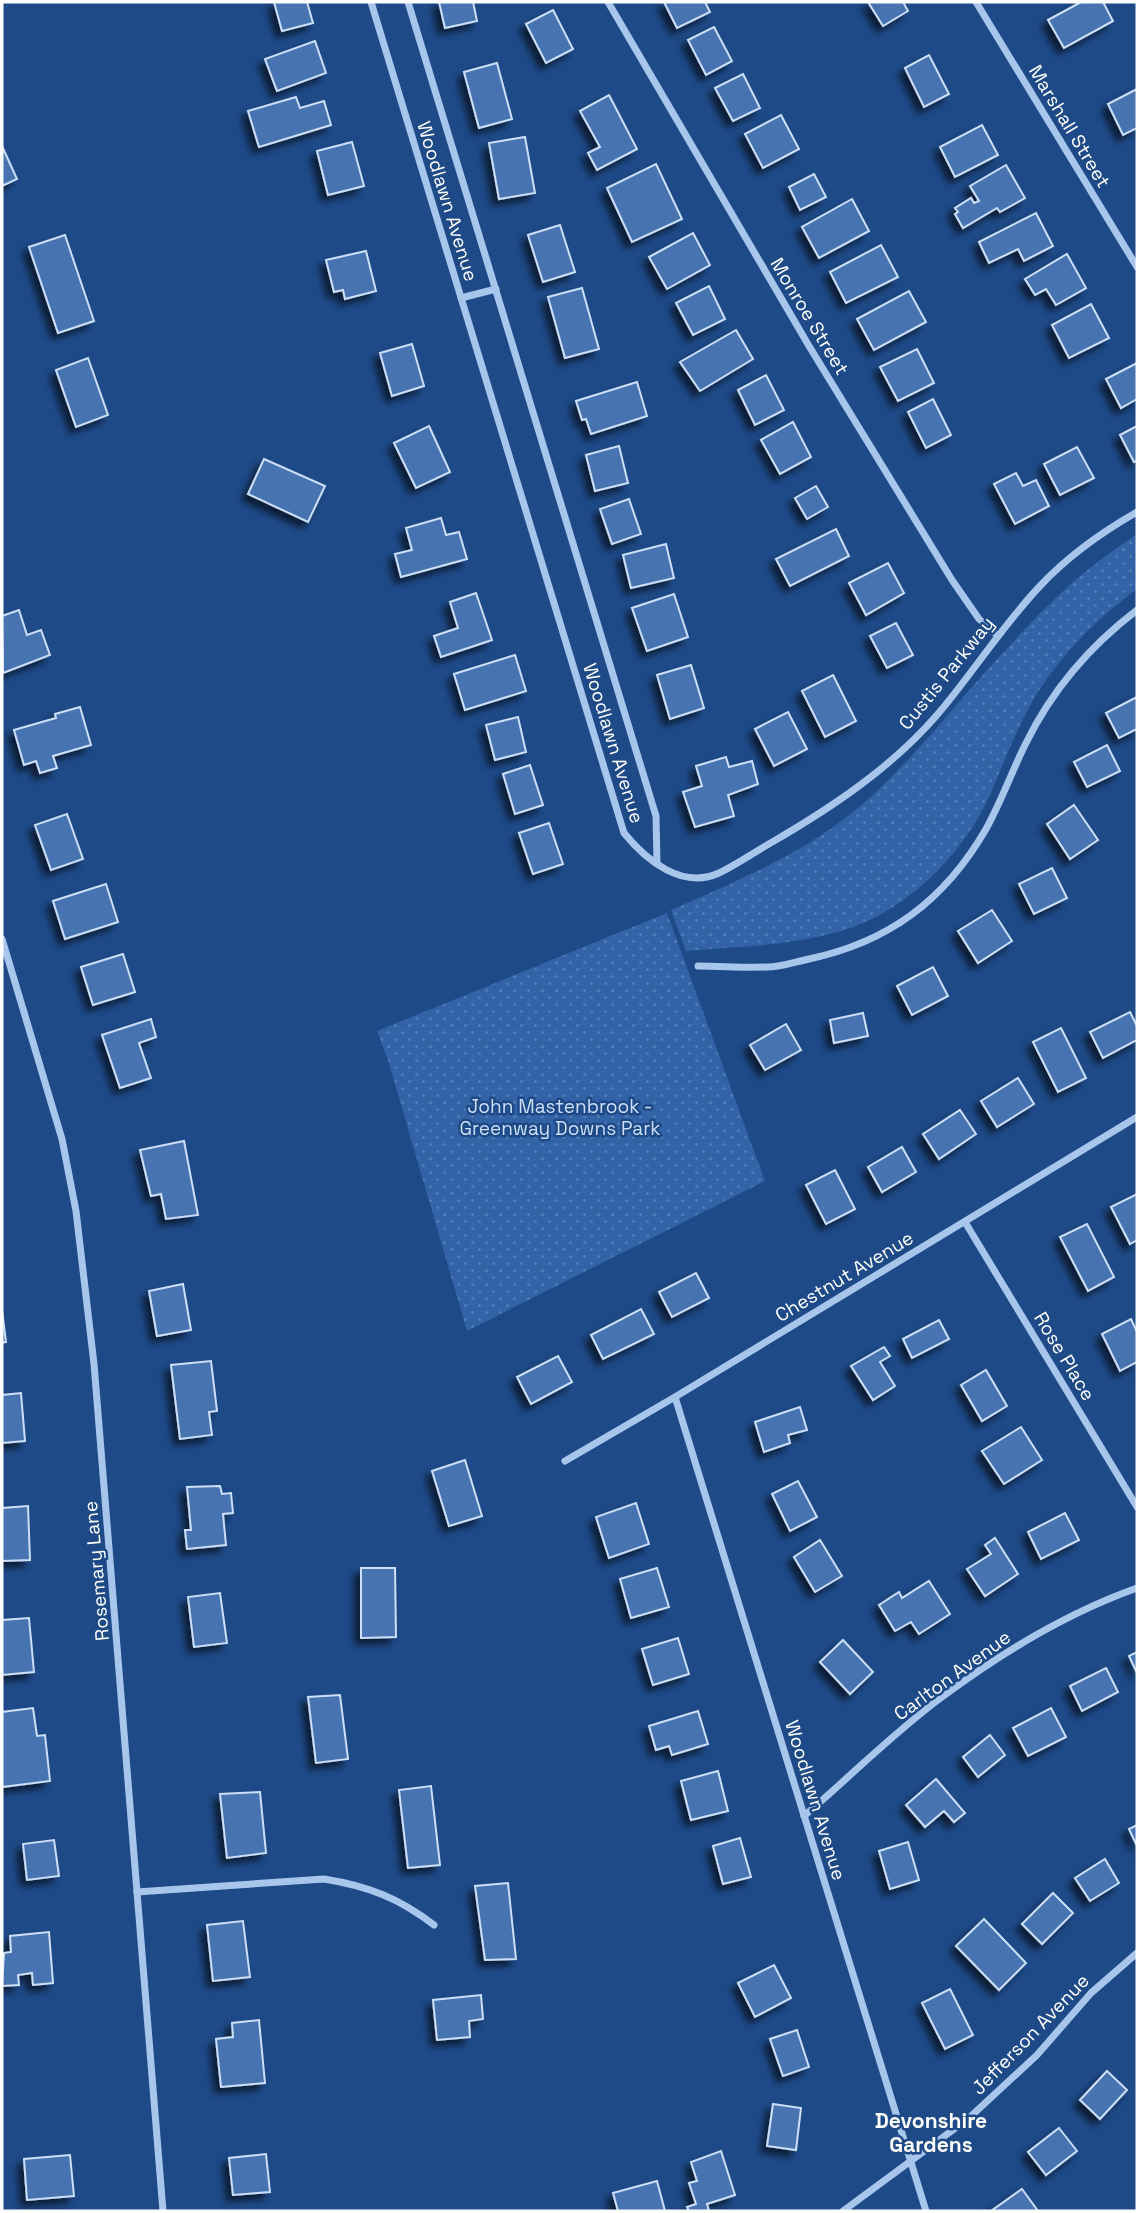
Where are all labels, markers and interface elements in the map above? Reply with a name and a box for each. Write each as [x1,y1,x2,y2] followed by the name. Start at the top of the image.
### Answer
[1023,60,1116,192] street label: Marshall Street
[411,118,484,284] street label: Woodlawn Avenue
[765,253,854,380] street label: Monroe Street
[893,612,1000,735] street label: Custis Parkway
[577,660,650,826] street label: Woodlawn Avenue
[459,1094,661,1141] park label: John Mastenbrook - Greenway Downs Park
[770,1225,918,1328] street label: Chestnut Avenue
[1028,1307,1101,1405] street label: Rose Place
[78,1500,115,1642] street label: Rosemary Lane
[889,1625,1016,1726] street label: Carlton Avenue
[779,1717,852,1883] street label: Woodlawn Avenue
[966,1968,1095,2100] street label: Jefferson Avenue
[875,2107,987,2158] district label: Devonshire Gardens

